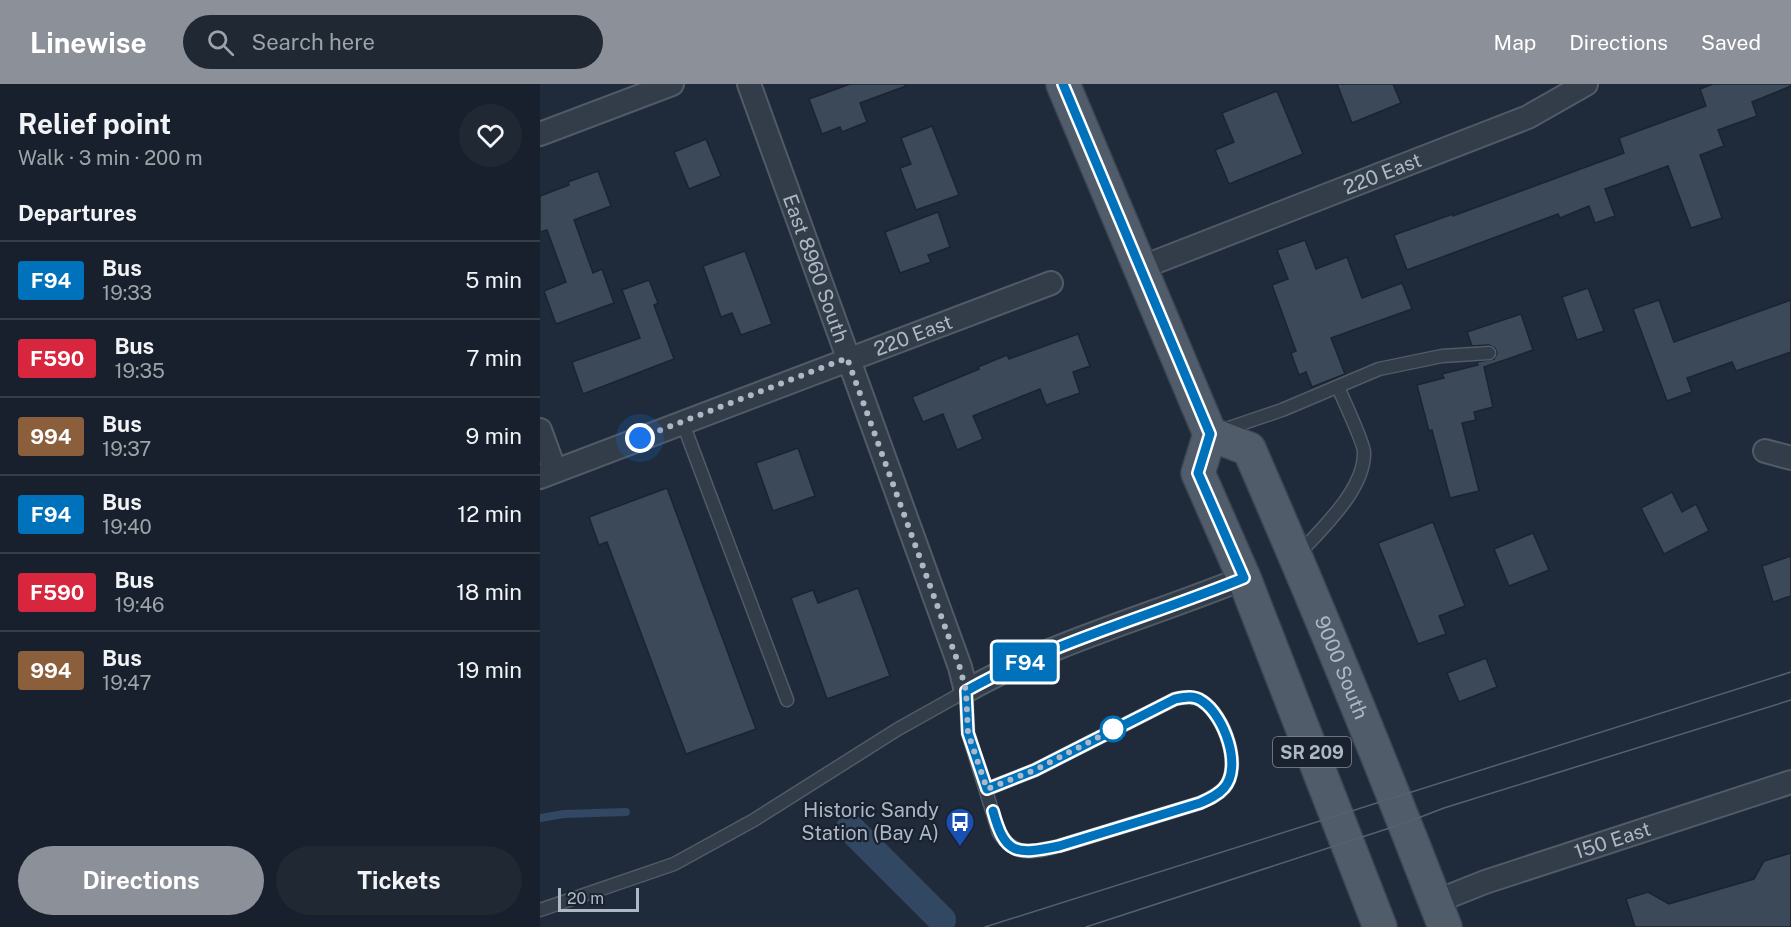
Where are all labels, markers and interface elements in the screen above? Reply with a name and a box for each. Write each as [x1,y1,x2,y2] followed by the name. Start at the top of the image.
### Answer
[183,15,603,69] search box
[30,26,147,59] text: Linewise
[204,26,237,59] icon: search
[252,29,375,55] text: Search here
[1494,30,1536,55] text: Map
[1569,30,1668,55] text: Directions
[1701,30,1761,55] text: Saved
[459,104,522,167] button: heart
[18,107,171,140] text: Relief point
[18,146,203,170] text: Walk · 3 min · 200 m
[1340,148,1425,200] street label: 220 East
[778,191,854,346] street label: East 8960 South
[18,200,137,226] text: Departures
[102,255,142,281] text: Bus
[465,267,522,293] text: 5 min
[31,268,71,293] text: F94
[102,281,152,305] text: 19:33
[870,310,956,361] street label: 220 East
[114,333,154,359] text: Bus
[466,345,522,371] text: 7 min
[30,346,84,371] text: F590
[114,359,165,383] text: 19:35
[102,411,142,437] text: Bus
[466,423,522,449] text: 9 min
[625,423,655,453] your location
[30,424,72,449] text: 994
[102,437,151,461] text: 19:37
[102,489,142,515] text: Bus
[457,501,522,527] text: 12 min
[31,502,71,527] text: F94
[102,515,152,539] text: 19:40
[114,567,154,593] text: Bus
[456,579,522,605] text: 18 min
[30,580,84,605] text: F590
[114,593,164,617] text: 19:46
[1310,612,1373,722] street label: 9000 South
[990,642,1060,682] line badge: F94
[102,645,142,671] text: Bus
[1005,650,1045,675] text: F94
[457,657,522,683] text: 19 min
[30,658,72,683] text: 994
[102,671,152,695] text: 19:47
[1100,716,1126,742] unlabelled marker
[1273,737,1351,767] road number: SR 209
[801,798,939,845] place label: Historic Sandy Station (Bay A)
[944,806,976,848] bus stop icon: Historic Sandy Station (Bay A)
[1571,817,1654,864] street label: 150 East
[18,846,264,915] button: Directions
[276,846,522,915] button: Tickets
[558,885,639,912] scale bar
[567,889,604,908] text: 20 m

